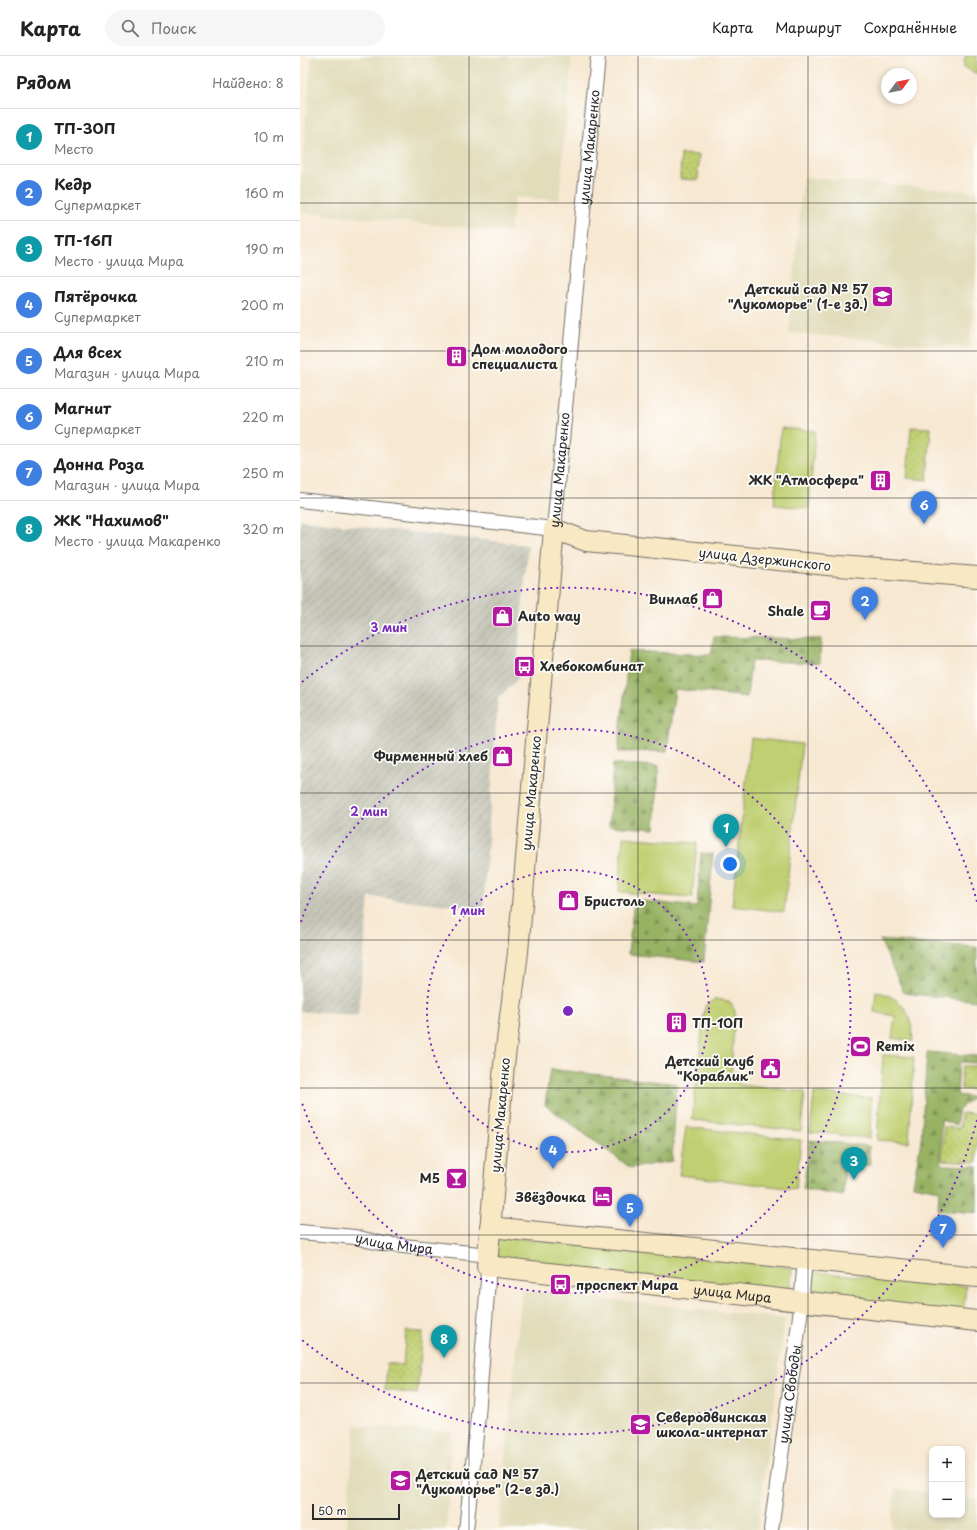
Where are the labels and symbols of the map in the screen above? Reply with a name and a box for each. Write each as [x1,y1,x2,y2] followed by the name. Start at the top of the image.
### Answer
[881,68,917,104] north arrow
[574,89,604,206] street label: улица Макаренко
[728,279,869,313] place label: Детский сад № 57 "Лукоморье" (1-е зд.)
[870,283,896,309] school or university icon: Детский сад № 57 "Лукоморье" (1-е зд.)
[471,339,568,373] place label: Дом молодого специалиста
[443,343,469,369] building icon: Дом молодого специалиста
[544,411,574,528] street label: улица Макаренко
[867,467,893,493] building icon: ЖК "Атмосфера"
[748,470,864,489] place label: ЖК "Атмосфера"
[911,491,937,524] pin: 6
[698,542,832,575] street label: улица Дзержинского
[700,586,726,612] shop icon: Винлаб
[852,587,878,620] pin: 2
[649,589,698,608] place label: Винлаб
[807,598,833,624] cafe icon: Shale
[768,601,805,620] place label: Shale
[490,603,516,629] shop icon: Auto way
[518,606,581,625] place label: Auto way
[371,618,408,636] text: 3 мин
[512,653,538,679] bus stop icon: Хлебокомбинат
[540,656,645,675] place label: Хлебокомбинат
[516,735,545,851] street label: улица Макаренко
[490,743,516,769] shop icon: Фирменный хлеб
[374,746,488,765] place label: Фирменный хлеб
[350,802,388,820] text: 2 мин
[713,814,739,847] pin: 1
[720,854,740,874] your location
[556,888,582,914] shop icon: Бристоль
[584,891,645,910] place label: Бристоль
[451,901,486,919] text: 1 мин
[561,1004,575,1018] centre of rings
[664,1010,690,1036] building icon: ТП-10П
[692,1013,743,1032] place label: ТП-10П
[847,1033,873,1059] sports icon: Remix
[876,1036,915,1055] place label: Remix
[664,1051,754,1085] place label: Детский клуб "Кораблик"
[757,1055,783,1081] public building icon: Детский клуб "Кораблик"
[485,1057,514,1173] street label: улица Макаренко
[540,1136,566,1169] pin: 4
[841,1147,867,1180] pin: 3
[443,1165,469,1191] bar icon: М5
[419,1168,440,1187] place label: М5
[589,1184,615,1210] hotel icon: Звёздочка
[514,1187,586,1206] place label: Звёздочка
[617,1194,643,1227] pin: 5
[930,1215,956,1248] pin: 7
[353,1227,435,1258] street label: улица Мира
[548,1272,574,1298] bus stop icon: проспект Мира
[576,1275,679,1294] place label: проспект Мира
[693,1279,773,1307] street label: улица Мира
[431,1325,457,1358] pin: 8
[773,1344,805,1445] street label: улица Свободы
[656,1407,769,1441] place label: Северодвинская школа-интернат
[627,1411,653,1437] school or university icon: Северодвинская школа-интернат
[415,1464,559,1498] place label: Детский сад № 57 "Лукоморье" (2-е зд.)
[387,1468,413,1494] school or university icon: Детский сад № 57 "Лукоморье" (2-е зд.)
[312,1502,400,1521] scale bar

